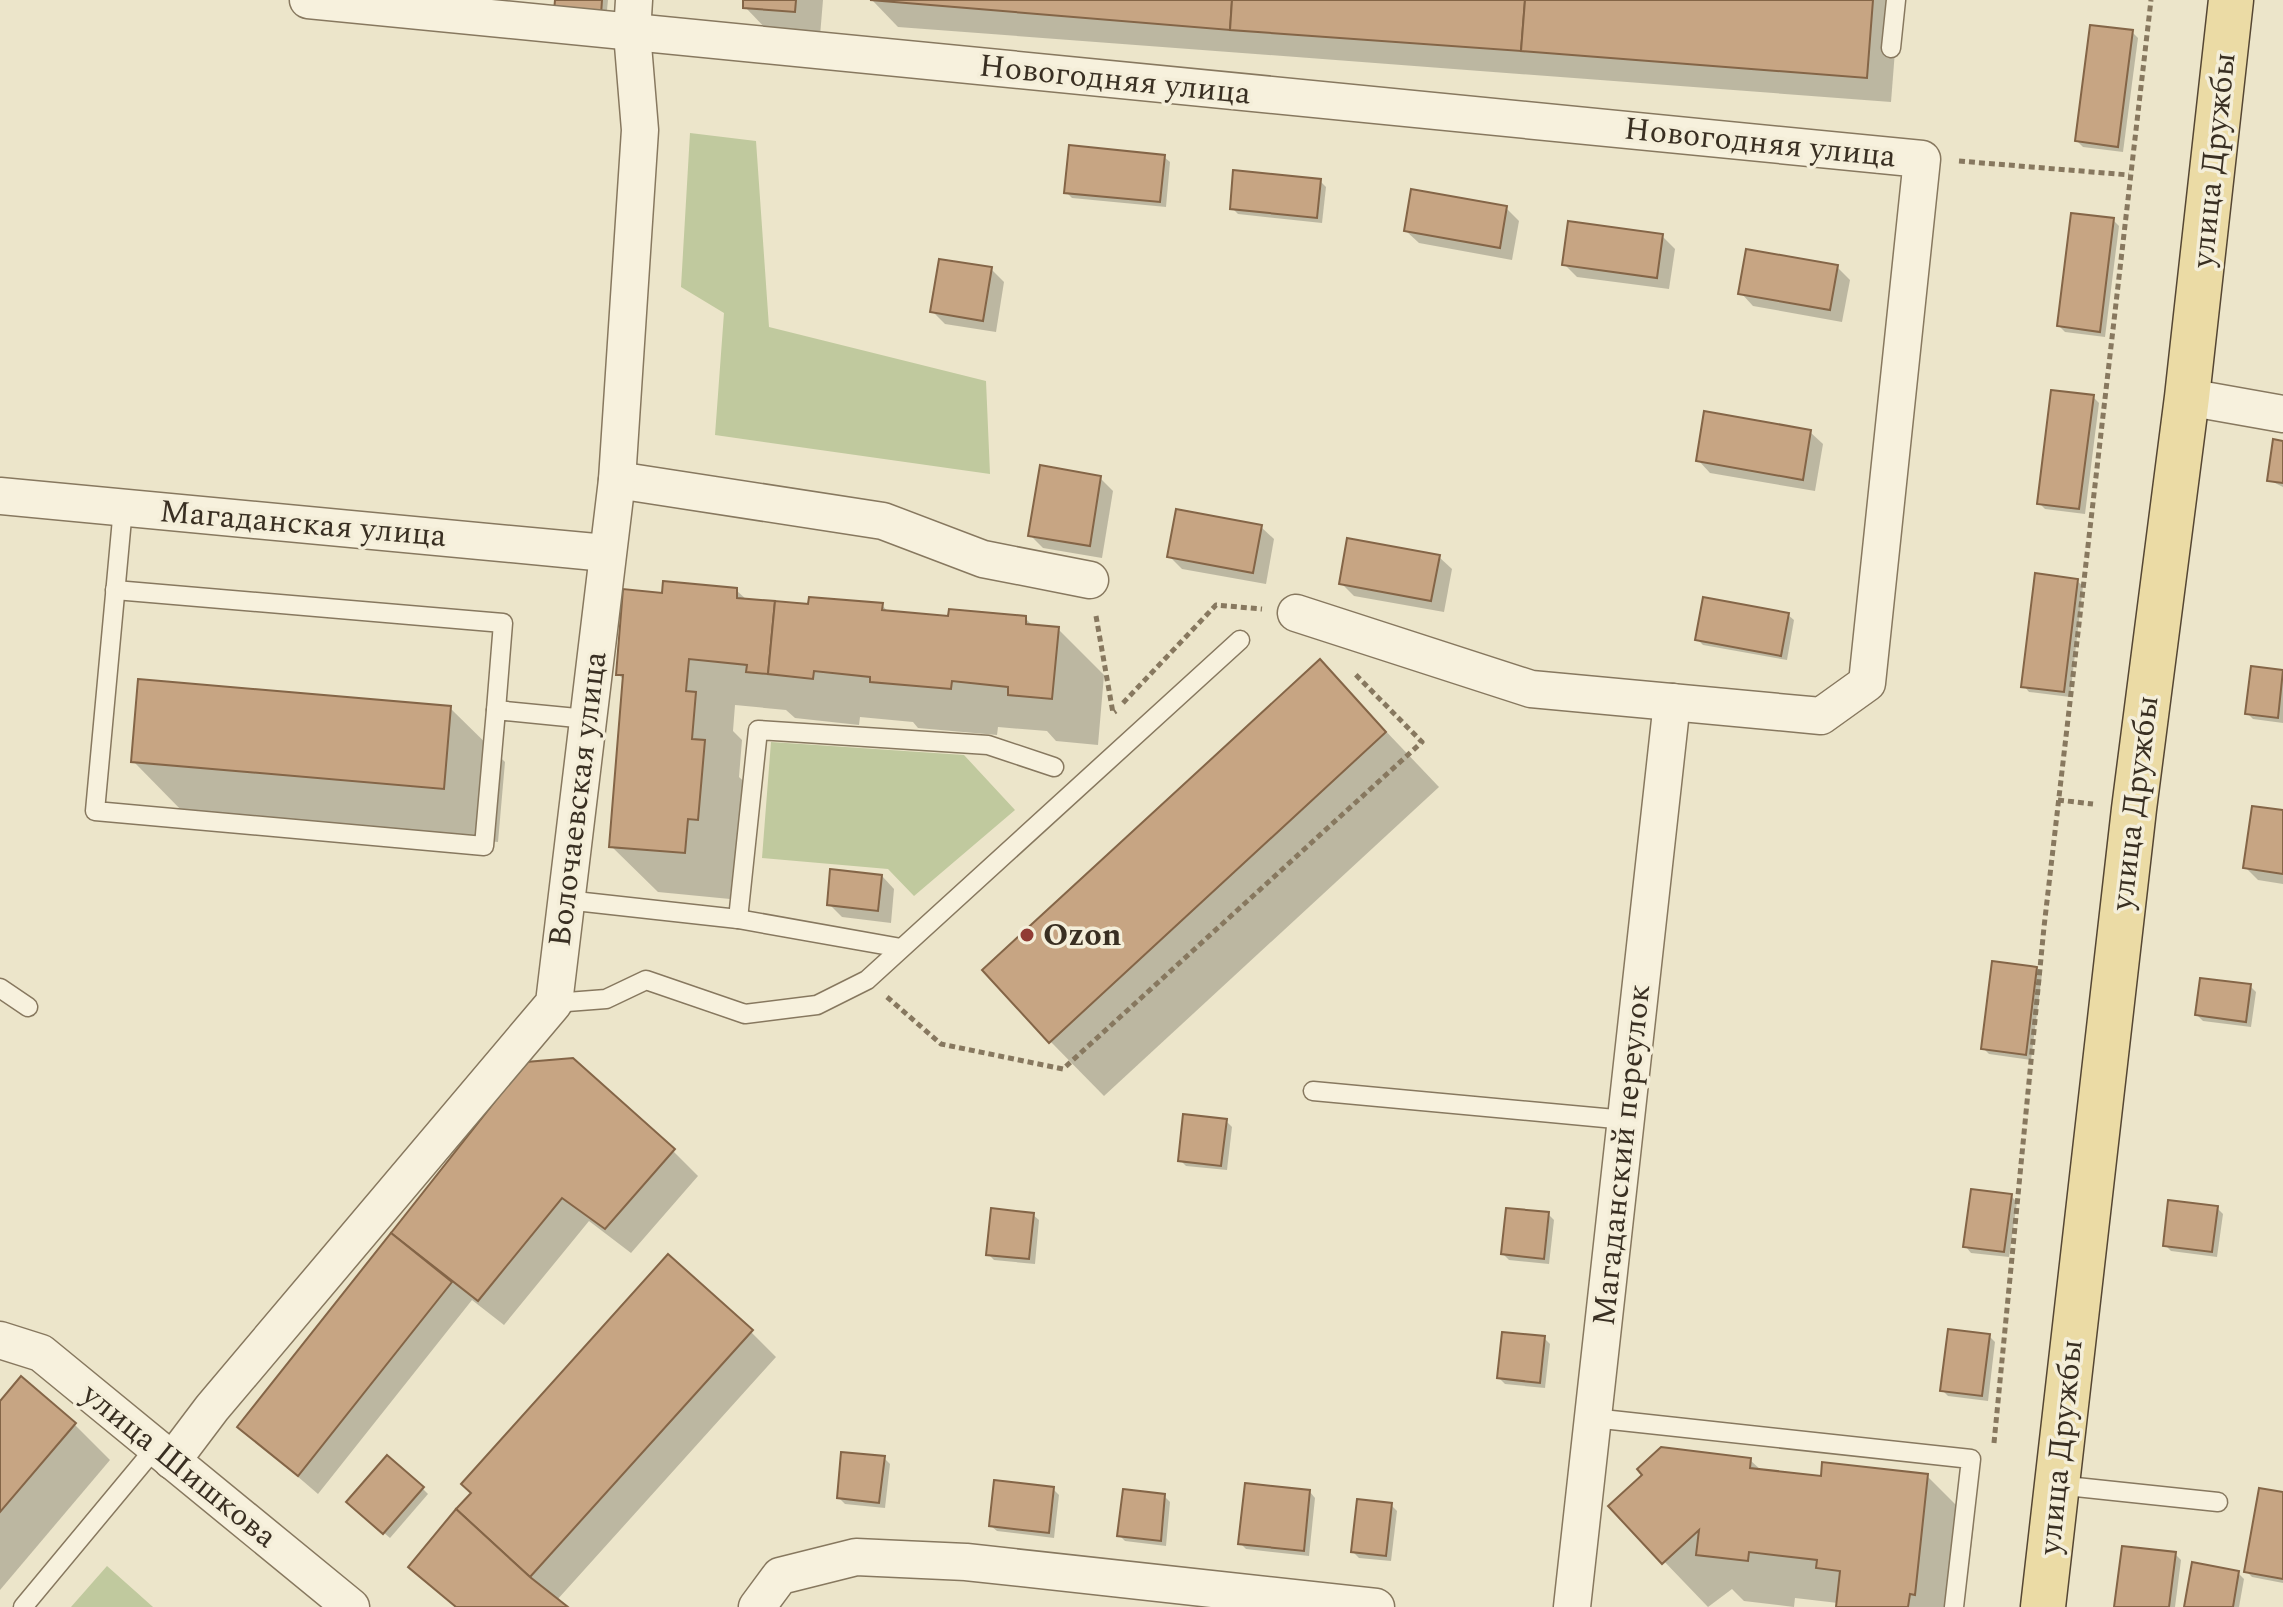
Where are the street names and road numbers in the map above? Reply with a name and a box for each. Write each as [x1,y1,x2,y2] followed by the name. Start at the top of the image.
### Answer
[977,41,1254,119] street label: Новогодняя улица
[2178,50,2250,271] street label: улица Дружбы
[1622,104,1899,182] street label: Новогодняя улица
[157,487,449,561] street label: Магаданская улица
[536,648,620,950] street label: Волочаевская улица
[2097,693,2172,914] street label: улица Дружбы
[1580,982,1664,1328] street label: Магаданский переулок
[2025,1337,2097,1558] street label: улица Дружбы
[69,1371,288,1561] street label: улица Шишкова

